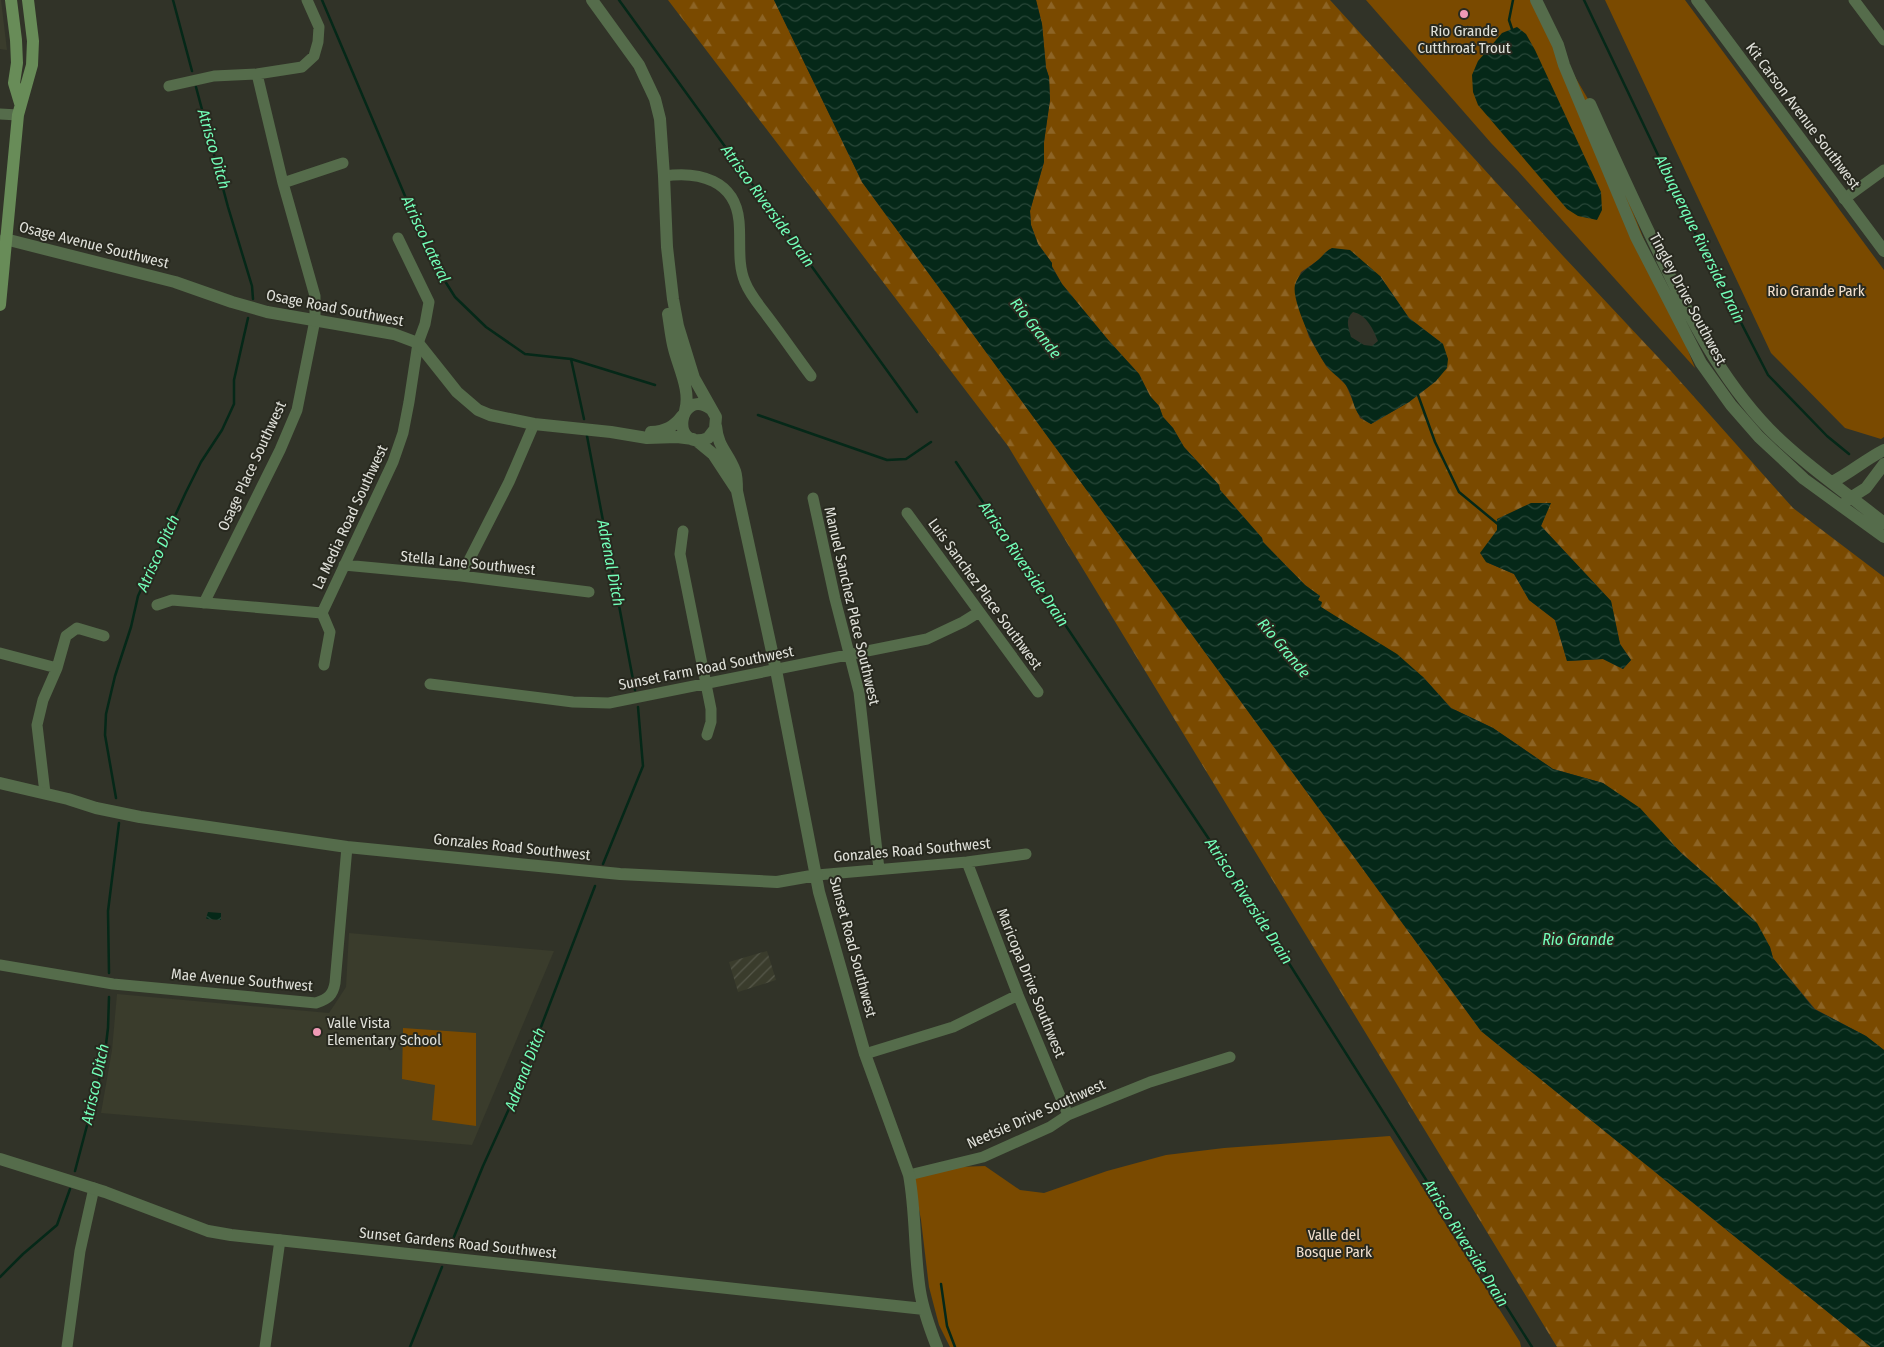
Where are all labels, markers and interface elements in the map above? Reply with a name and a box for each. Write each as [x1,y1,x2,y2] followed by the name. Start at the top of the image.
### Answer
[1458,8,1470,20] marker: Rio Grande Cutthroat Trout
[1417,22,1511,57] place label: Rio Grande Cutthroat Trout
[1742,39,1864,193] street label: Kit Carson Avenue Southwest
[193,106,234,191] water label: Atrisco Ditch
[717,140,819,271] water label: Atrisco Riverside Drain
[1651,151,1749,326] water label: Albuquerque Riverside Drain
[397,192,454,285] water label: Atrisco Lateral
[17,218,171,272] street label: Osage Avenue Southwest
[1646,230,1730,368] street label: Tingley Drive Southwest
[1767,282,1865,300] park label: Rio Grande Park
[265,286,405,330] street label: Osage Road Southwest
[1006,294,1066,362] water label: Rio Grande
[214,398,290,534] street label: Osage Place Southwest
[309,442,391,592] street label: La Media Road Southwest
[975,497,1073,630] water label: Atrisco Riverside Drain
[820,505,884,707] street label: Manuel Sanchez Place Southwest
[132,512,183,595] water label: Atrisco Ditch
[924,515,1046,673] street label: Luis Sanchez Place Southwest
[593,517,629,608] water label: Adrenal Ditch
[400,547,536,579] street label: Stella Lane Southwest
[1254,614,1315,682] water label: Rio Grande
[617,642,795,694] street label: Sunset Farm Road Southwest
[433,830,591,864] street label: Gonzales Road Southwest
[1200,833,1297,968] water label: Atrisco Riverside Drain
[833,834,991,866] street label: Gonzales Road Southwest
[826,875,880,1019] street label: Sunset Road Southwest
[993,906,1069,1060] street label: Maricopa Drive Southwest
[1542,930,1614,949] water label: Rio Grande
[170,965,314,995] street label: Mae Avenue Southwest
[327,1014,441,1049] place label: Valle Vista Elementary School
[500,1025,550,1114] water label: Adrenal Ditch
[311,1026,323,1038] marker: Valle Vista Elementary School
[77,1042,113,1127] water label: Atrisco Ditch
[964,1075,1108,1153] street label: Neetsie Drive Southwest
[1419,1175,1513,1310] water label: Atrisco Riverside Drain
[358,1224,558,1262] street label: Sunset Gardens Road Southwest
[1296,1226,1372,1261] park label: Valle del Bosque Park

